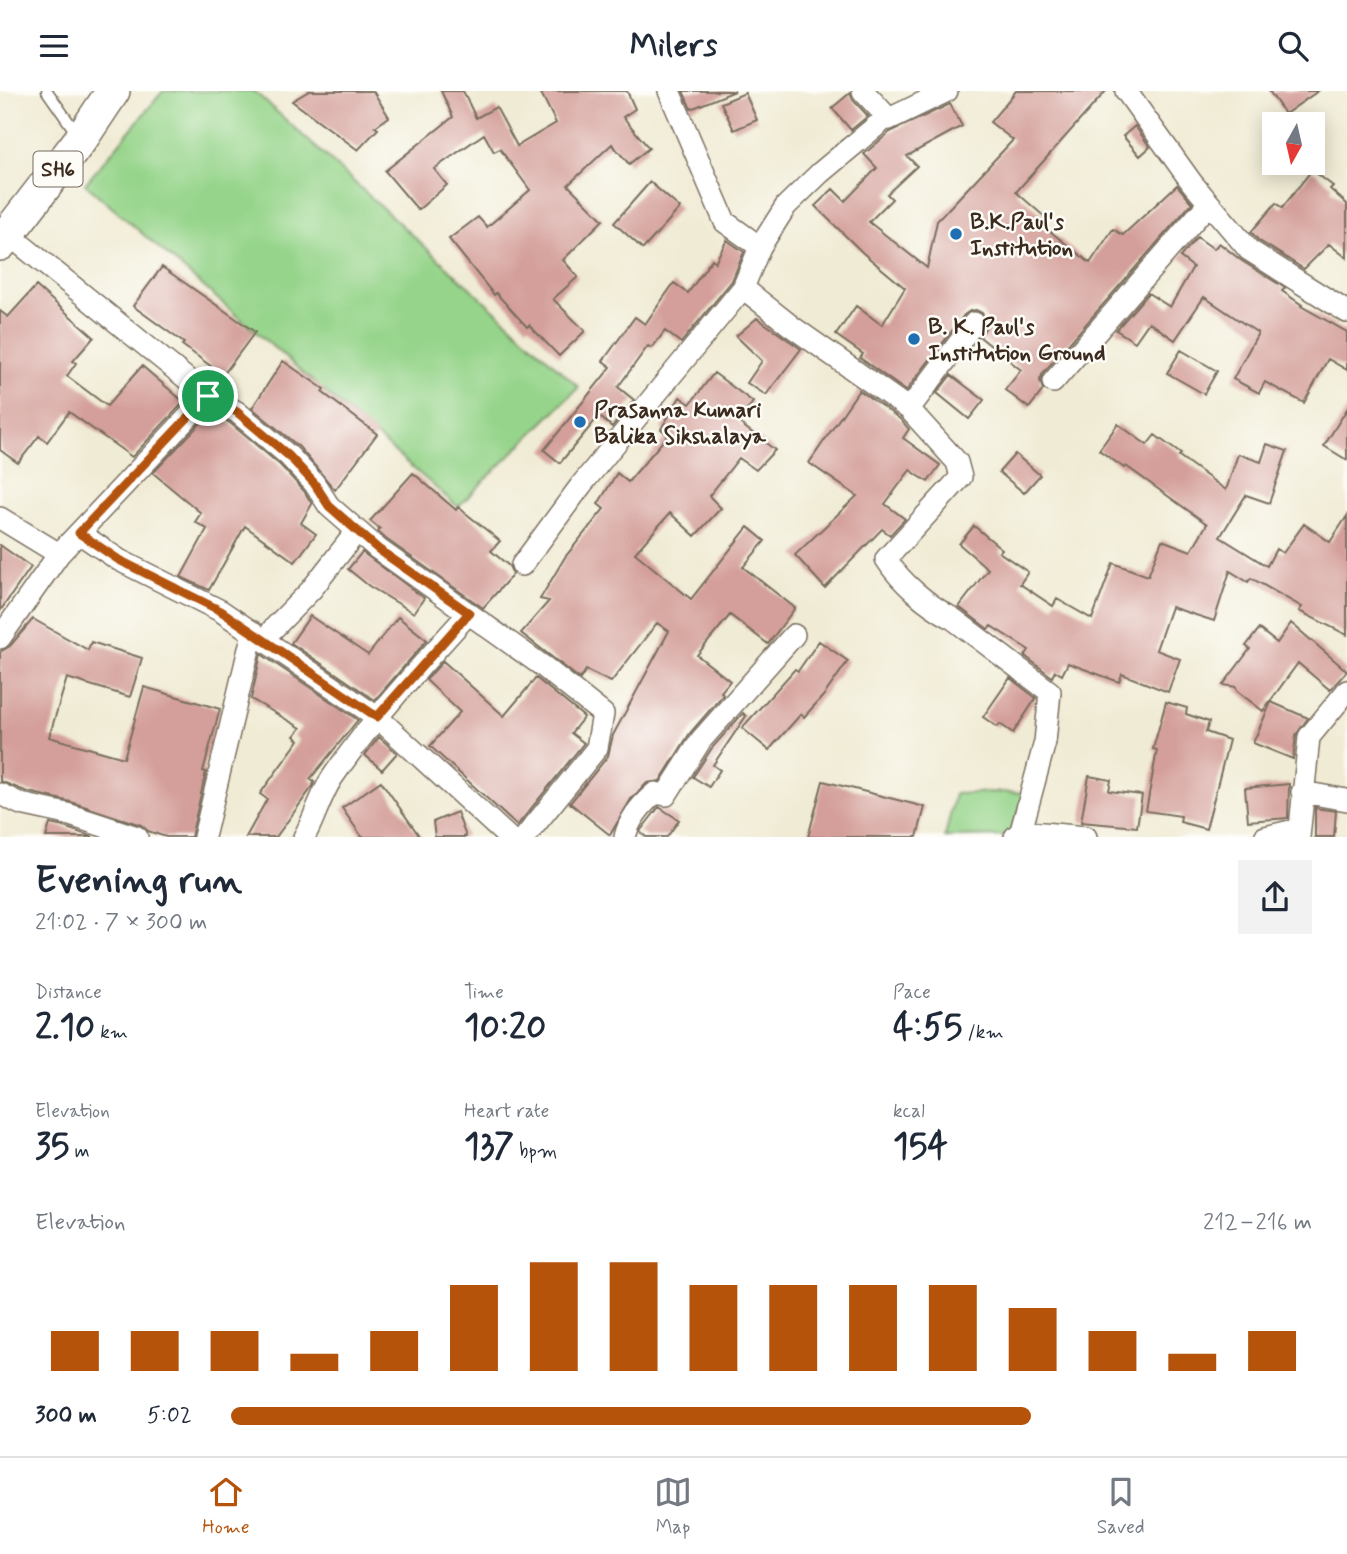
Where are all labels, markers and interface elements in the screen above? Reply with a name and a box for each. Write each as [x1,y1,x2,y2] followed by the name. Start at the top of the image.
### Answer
[630,25,717,67] text: Milers
[35,27,73,65] icon: menu
[1274,27,1312,65] icon: search
[1262,112,1325,175] north arrow
[1262,112,1325,175] map controls
[34,151,82,187] road number: SH6
[970,208,1073,264] place label: B.K.Paul's Institution
[948,226,964,242] marker: B.K.Paul's Institution
[928,313,1105,369] place label: B. K. Paul's Institution Ground
[906,331,922,347] marker: B. K. Paul's Institution Ground
[178,366,238,426] pin
[189,377,227,415] icon: arrive
[594,396,767,452] place label: Prasanna Kumari Balika Sikshalaya
[572,414,588,430] marker: Prasanna Kumari Balika Sikshalaya
[35,857,242,906] text: Evening run
[1238,860,1312,934] button: share
[35,908,207,938] text: 21:02 · 7 × 300 m
[35,980,102,1005] text: Distance
[464,980,504,1005] text: Time
[893,980,931,1005] text: Pace
[35,1005,95,1051] text: 2.10
[464,1005,546,1051] text: 10:20
[893,1005,962,1051] text: 4:55
[95,1020,128,1045] text: km
[962,1020,1004,1045] text: /km
[35,1099,110,1124] text: Elevation
[464,1099,549,1124] text: Heart rate
[893,1099,925,1124] text: kcal
[35,1124,69,1170] text: 35
[464,1124,514,1170] text: 137
[893,1124,948,1170] text: 154
[69,1139,90,1164] text: m
[514,1139,557,1164] text: bpm
[35,1208,126,1238] text: Elevation
[1203,1208,1312,1238] text: 212–216 m
[35,1401,97,1431] text: 300 m
[147,1401,192,1431] text: 5:02
[202,1473,250,1540] tab: Home
[654,1473,692,1540] tab: Map
[1097,1473,1145,1540] tab: Saved

